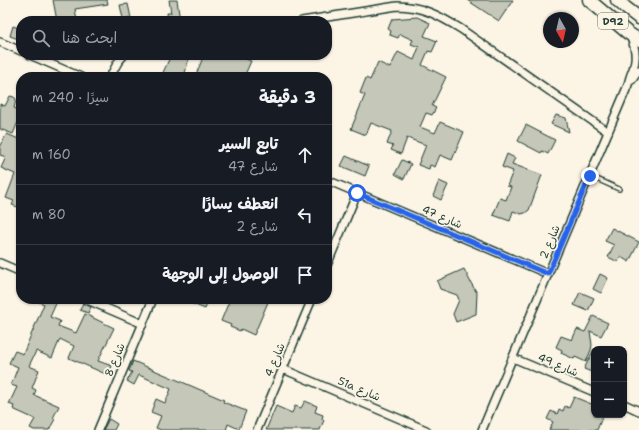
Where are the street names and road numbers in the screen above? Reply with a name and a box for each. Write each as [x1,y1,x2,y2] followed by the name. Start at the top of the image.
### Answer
[598,13,628,29] road number: D92
[419,202,464,233] street label: شارع 47
[536,223,565,262] street label: شارع 2
[101,341,130,380] street label: شارع 8
[261,341,290,380] street label: شارع 4
[535,350,580,381] street label: شارع 49
[335,373,383,406] street label: 51a شارع

